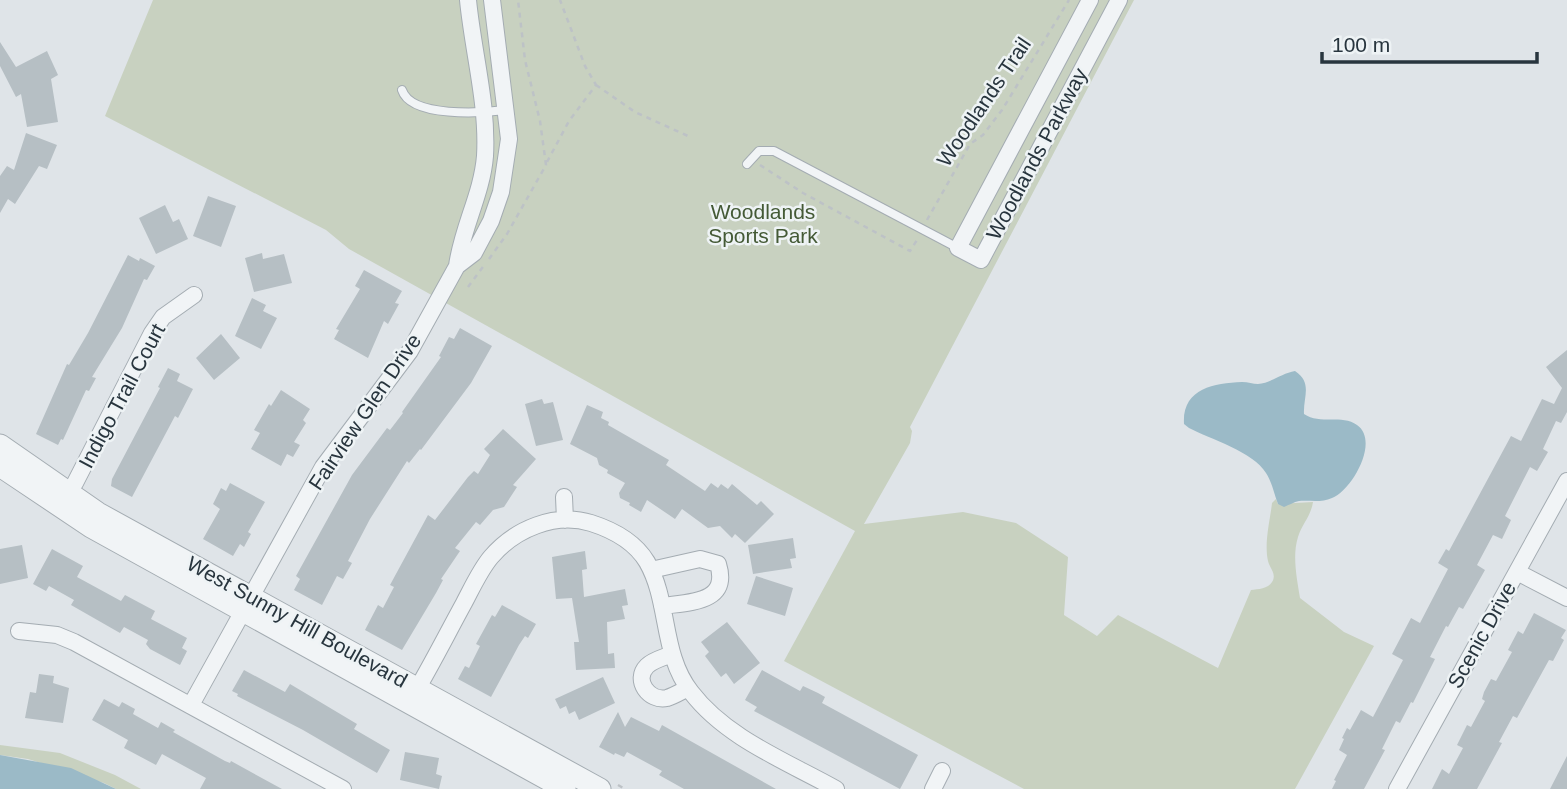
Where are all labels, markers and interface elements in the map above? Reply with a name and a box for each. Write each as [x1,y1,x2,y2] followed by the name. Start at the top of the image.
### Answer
[1322,21,1537,65] scale bar
[932,33,1035,170] street label: Woodlands Trail
[1332,33,1390,56] text: 100 m
[982,64,1092,244] street label: Woodlands Parkway
[708,200,818,247] park label: Woodlands Sports Park
[74,320,169,472] street label: Indigo Trail Court
[304,329,425,494] street label: Fairview Glen Drive
[183,551,411,692] street label: West Sunny Hill Boulevard
[1443,578,1520,692] street label: Scenic Drive

